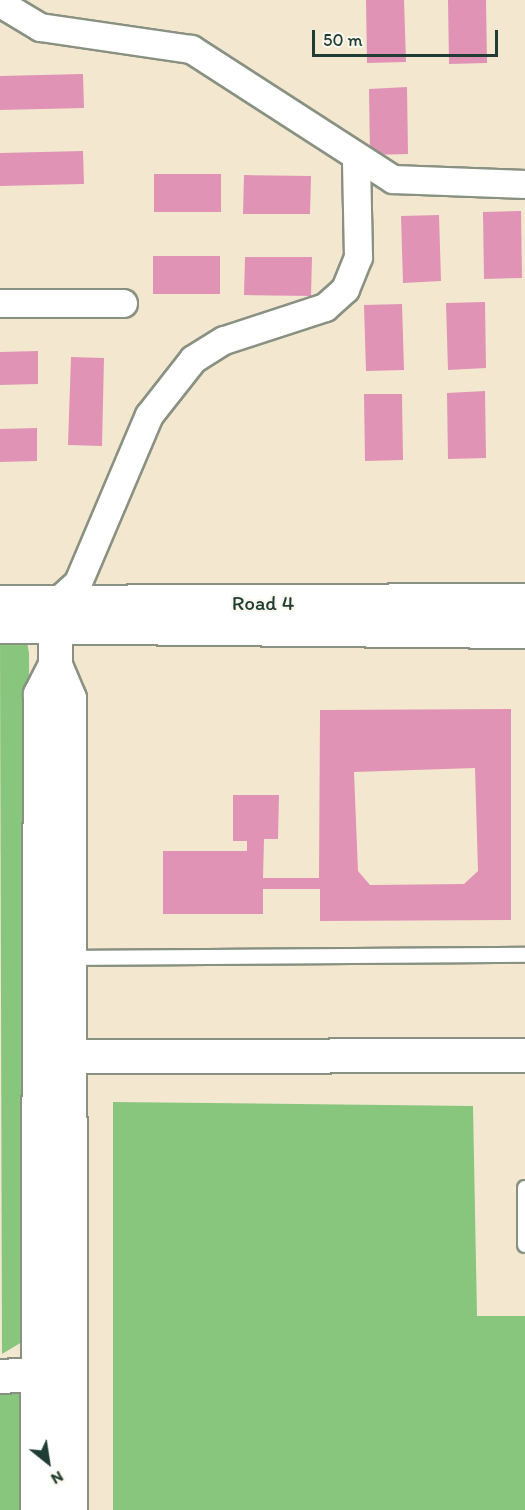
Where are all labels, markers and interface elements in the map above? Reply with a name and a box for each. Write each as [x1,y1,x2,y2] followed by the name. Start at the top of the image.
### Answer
[315,18,501,56] scale bar
[323,29,363,51] text: 50 m
[232,590,294,616] street label: Road 4
[18,1432,78,1492] north arrow
[48,1467,67,1489] text: N

